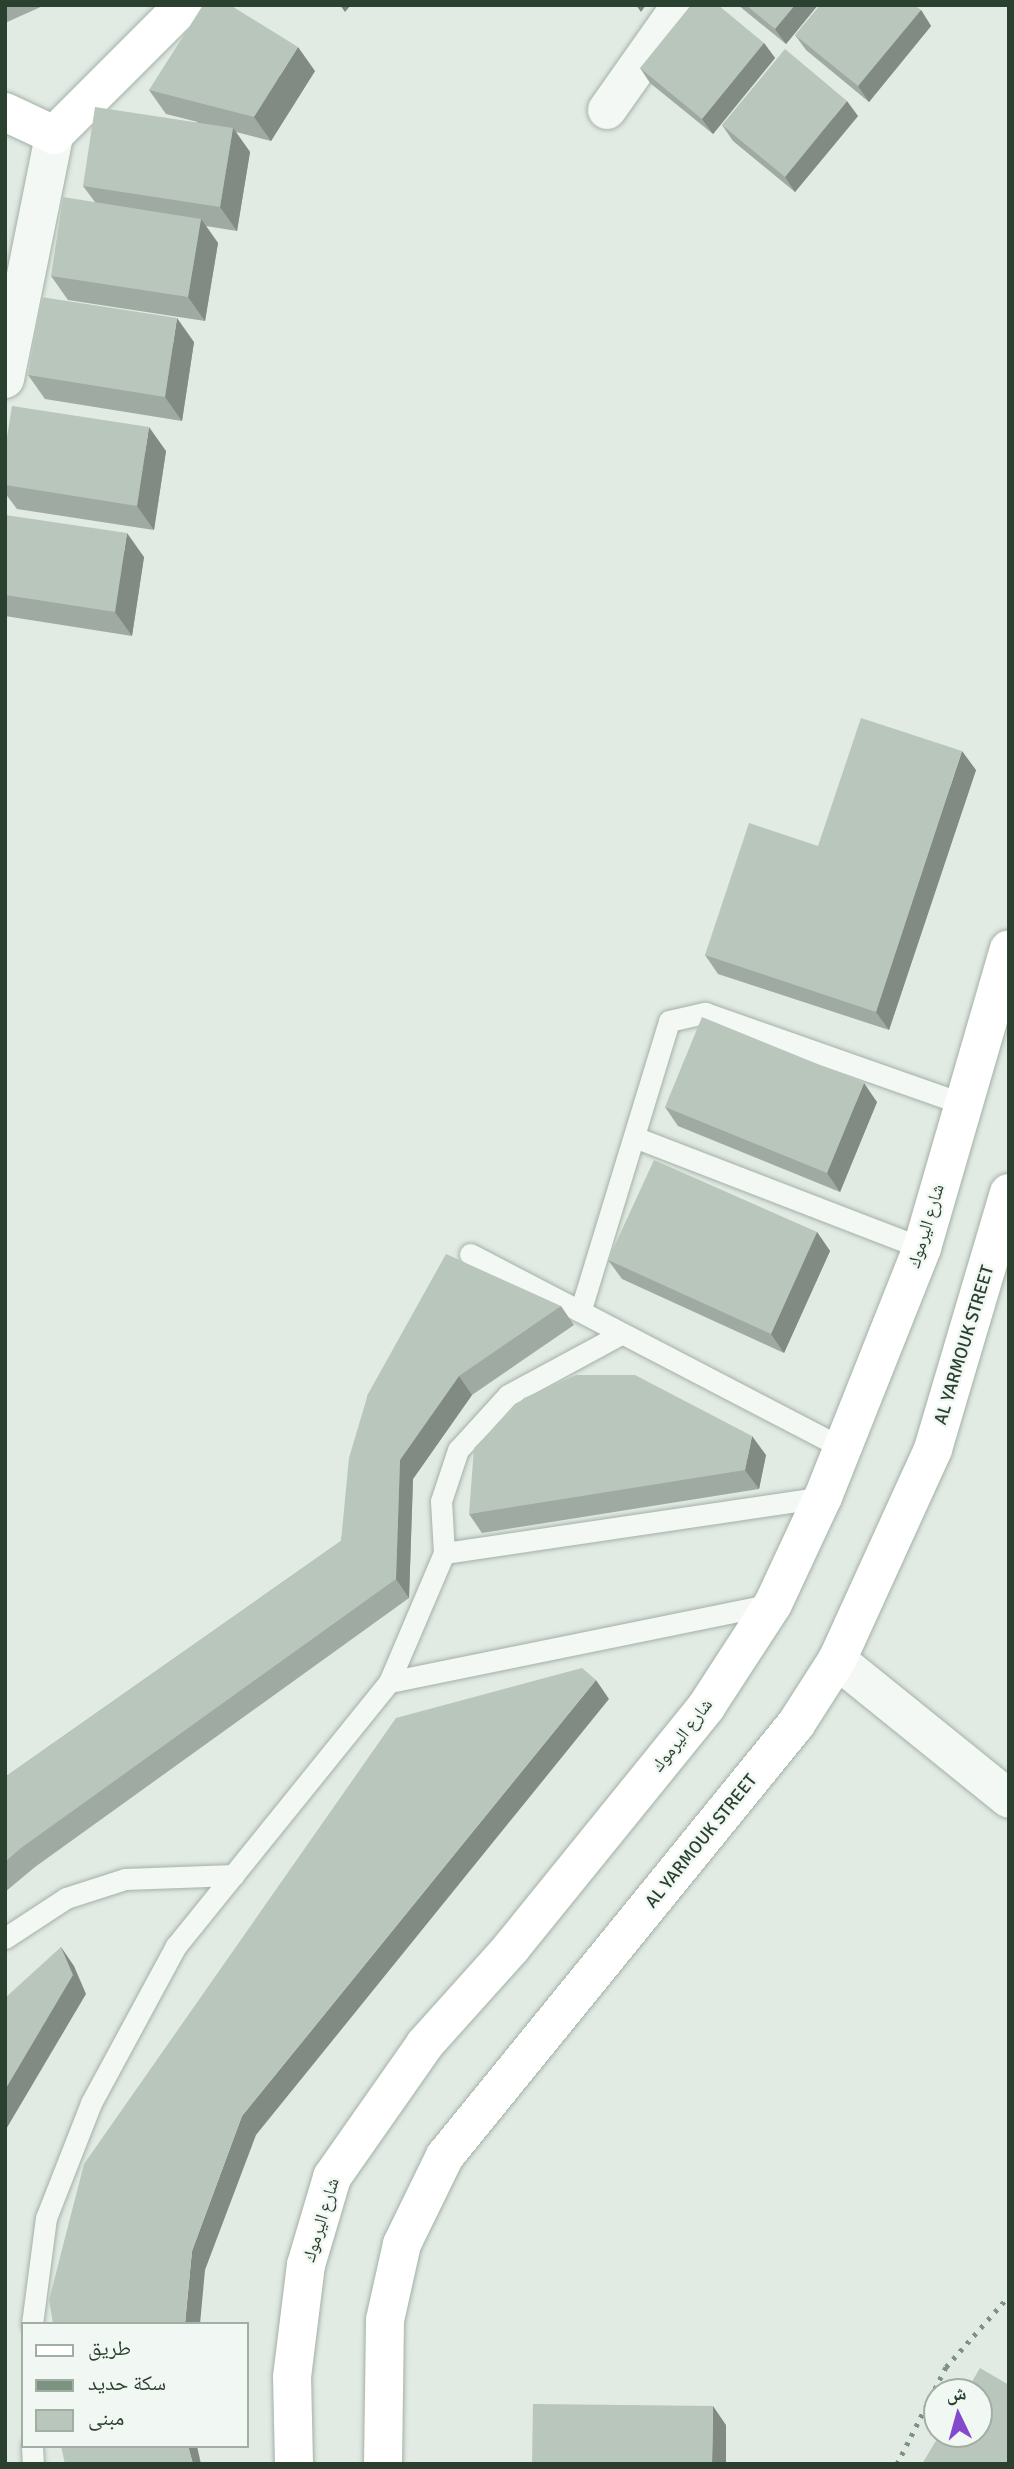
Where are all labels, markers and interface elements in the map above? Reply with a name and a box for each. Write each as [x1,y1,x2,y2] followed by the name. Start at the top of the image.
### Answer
[903,1181,949,1271] street label: شارع اليرموك
[929,1263,999,1427] street label: AL YARMOUK STREET
[647,1694,717,1776] street label: شارع اليرموك
[640,1770,762,1912] street label: AL YARMOUK STREET
[298,2175,344,2265] street label: شارع اليرموك
[21,2322,248,2448] legend
[88,2335,131,2361] text: طريق
[88,2370,166,2396] text: سكة حديد
[923,2378,993,2448] north arrow
[945,2381,967,2407] text: ش
[88,2405,124,2431] text: مبنى

